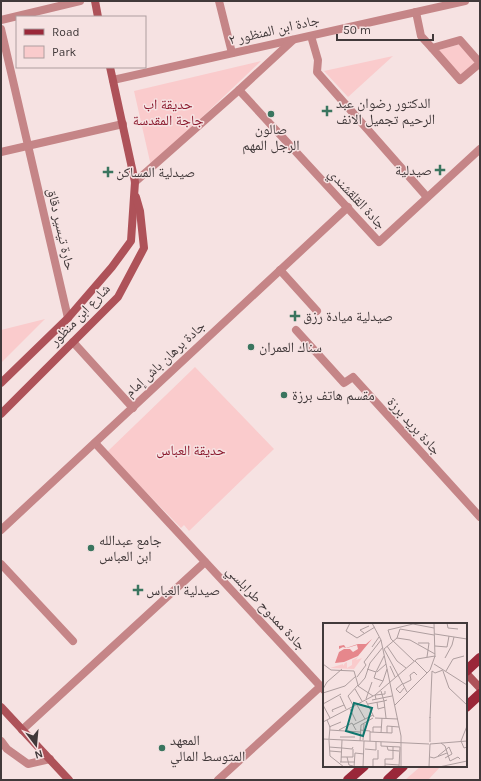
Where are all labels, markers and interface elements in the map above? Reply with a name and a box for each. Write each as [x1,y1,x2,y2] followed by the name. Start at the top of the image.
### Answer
[227,11,321,49] street label: جادة ابن المنظور ٢
[16,16,146,68] legend
[337,16,433,42] scale bar
[343,23,371,37] text: 50 m
[52,25,80,39] text: Road
[52,45,77,59] text: Park
[336,95,435,129] place label: الدكتور رضوان عبد الرحيم تجميل الانف
[133,96,203,129] park label: حديقة اب جاجة المقدسة
[321,105,333,117] marker: الدكتور رضوان عبد الرحيم تجميل الانف
[266,109,276,119] marker: صالون الرجل المهم
[242,121,300,155] place label: صالون الرجل المهم
[395,162,432,179] place label: صيدلية
[116,164,195,181] place label: صيدلية المساكن
[323,165,389,235] street label: جادة القلقشندي
[435,165,445,175] marker: صيدلية
[103,167,113,177] marker: صيدلية المساكن
[43,186,79,272] street label: حارة تيسير دقاق
[45,280,115,351] street label: شارع ابن منظور
[303,308,393,325] place label: صيدلية ميادة رزق
[290,311,300,321] marker: صيدلية ميادة رزق
[121,317,210,401] street label: جادة برهان باش إمام
[259,339,322,356] place label: سناك العمران
[246,342,256,352] marker: سناك العمران
[292,387,375,405] place label: مقسم هاتف برزة
[279,390,289,400] marker: مقسم هاتف برزة
[384,393,445,459] street label: جادة بريد برزة
[156,442,226,459] park label: حديقة العباس
[99,532,162,565] place label: جامع عبدالله ابن العباس
[86,543,96,553] marker: جامع عبدالله ابن العباس
[221,562,310,656] street label: جادة ممدوح طرابلسي
[146,582,220,599] place label: صيدلية العباس
[133,585,143,595] marker: صيدلية العباس
[323,623,467,767] inset map
[16,725,56,765] north arrow
[170,732,245,767] place label: المعهد المتوسط المالي
[157,743,167,753] marker: المعهد المتوسط المالي
[33,747,44,761] text: N

